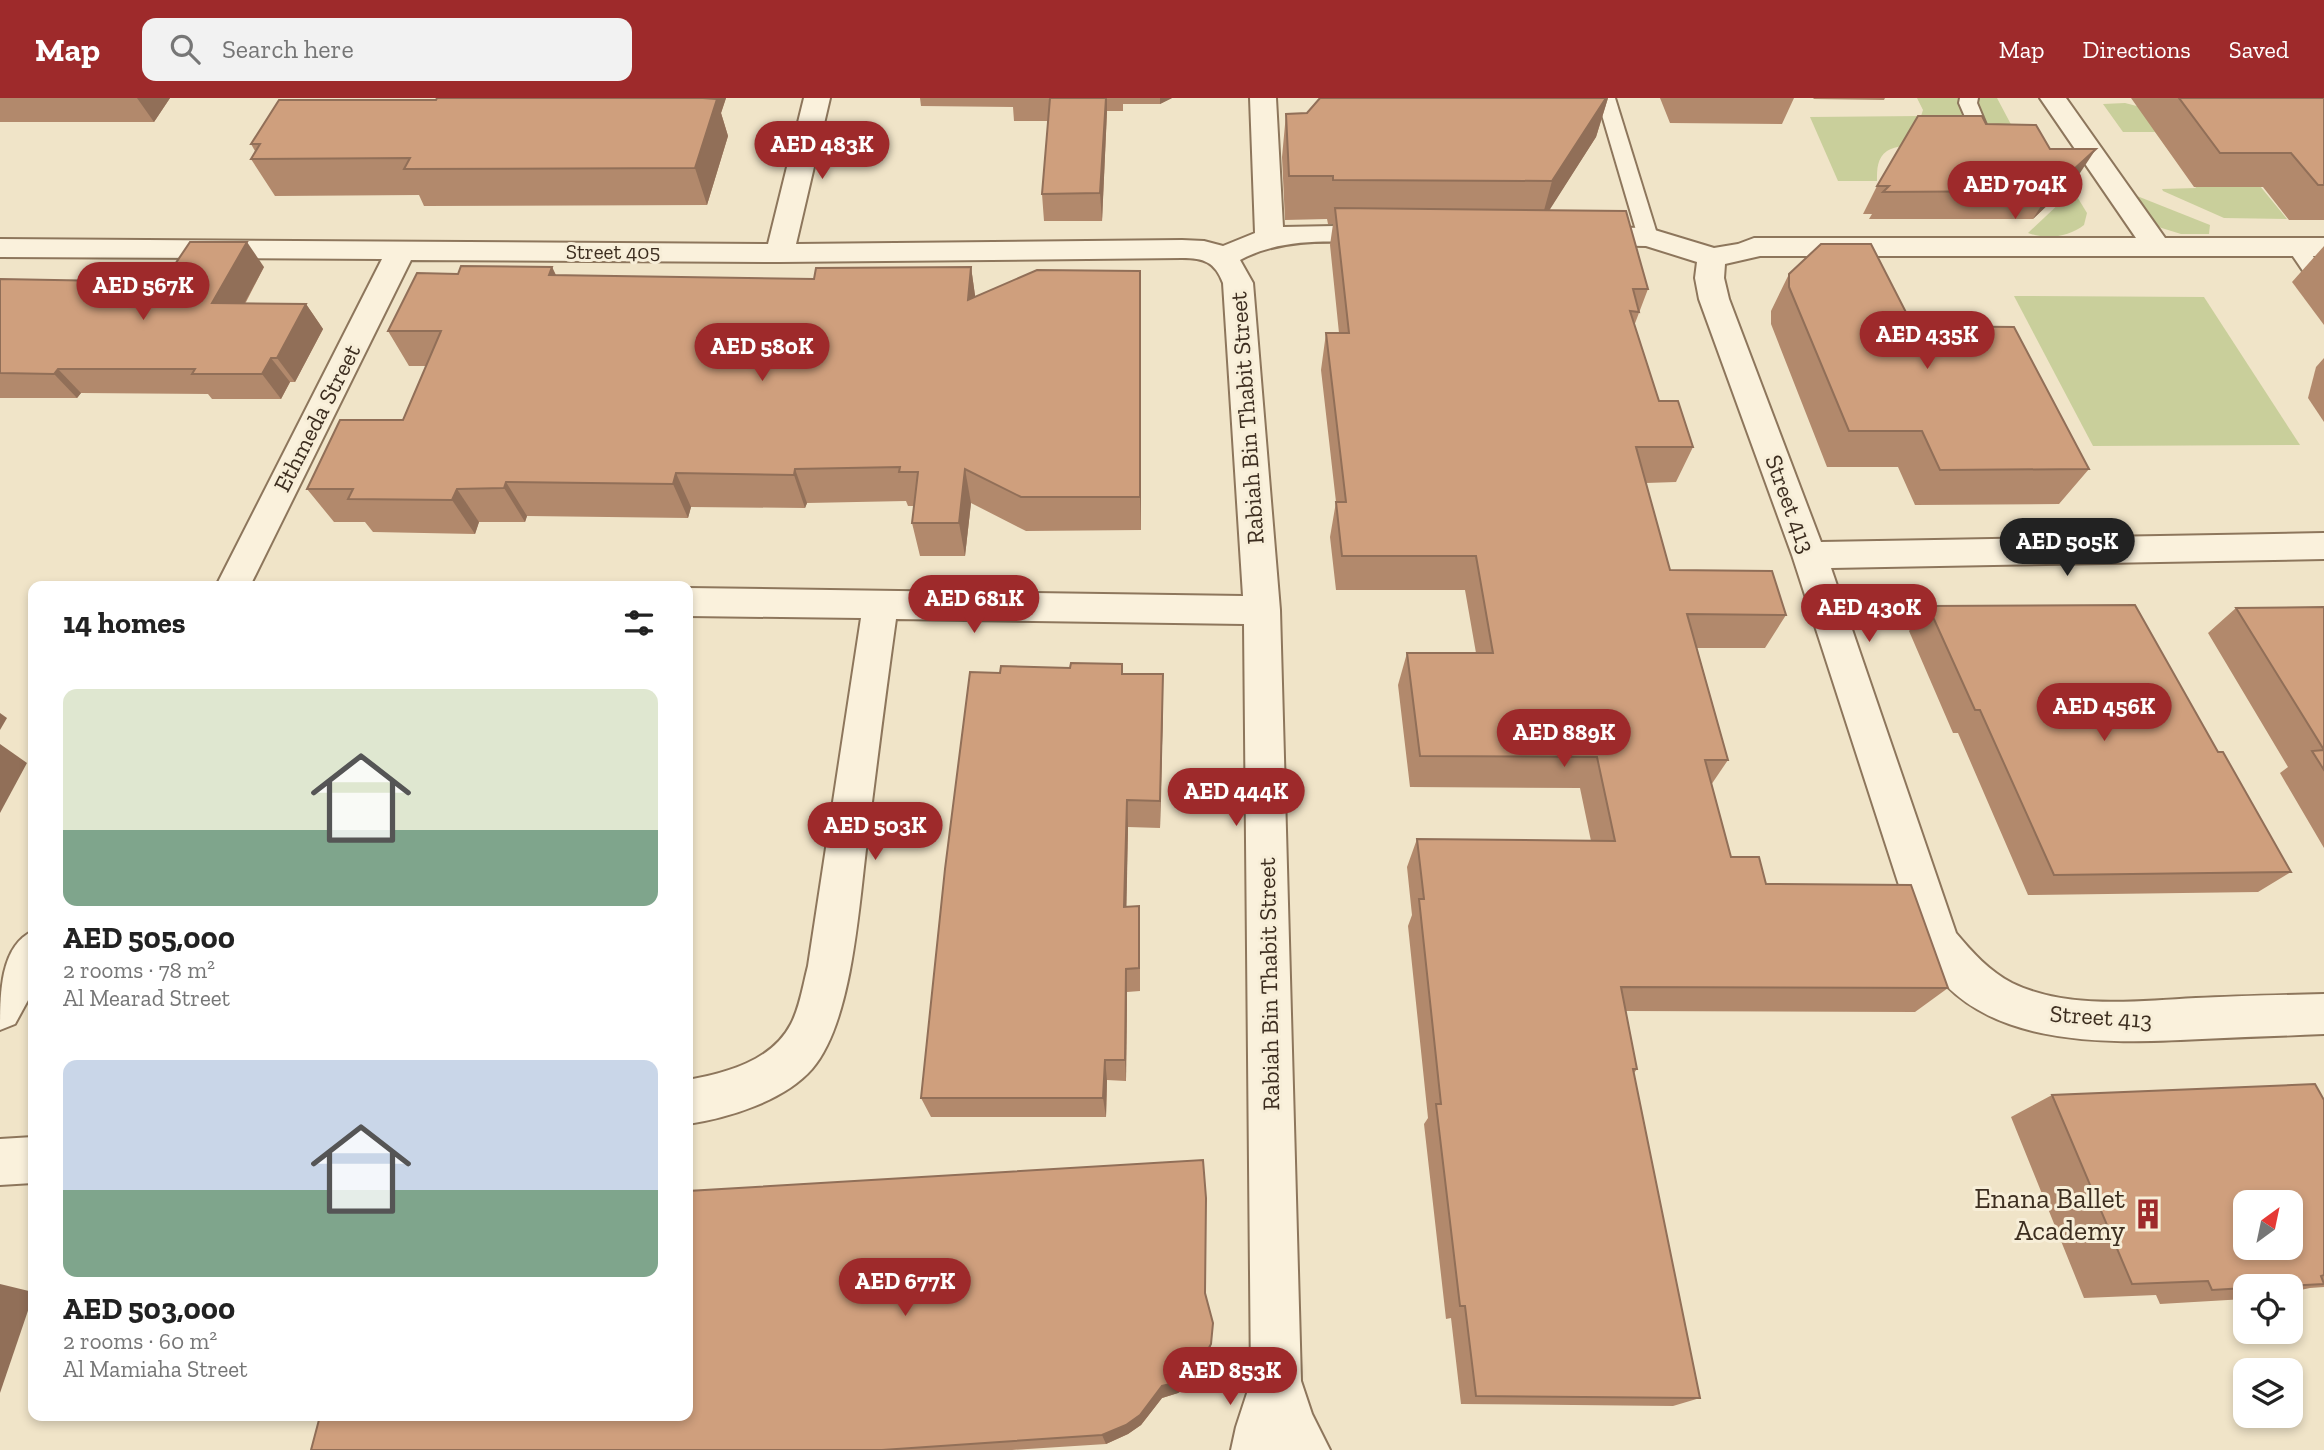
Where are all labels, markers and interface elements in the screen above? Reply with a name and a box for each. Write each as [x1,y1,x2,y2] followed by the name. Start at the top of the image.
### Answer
[142,18,632,81] search box
[35,30,100,69] text: Map
[166,30,204,68] icon: search
[222,33,354,65] text: Search here
[1999,35,2045,64] text: Map
[2083,35,2191,64] text: Directions
[2229,35,2289,64] text: Saved
[750,122,894,181] pin: AED 483K
[770,130,874,158] text: AED 483K
[1943,162,2087,221] pin: AED 704K
[1963,170,2067,198] text: AED 704K
[566,239,660,264] street label: Street 405
[71,262,215,322] pin: AED 567K
[92,271,194,299] text: AED 567K
[1223,291,1270,545] street label: Rabiah Bin Thabit Street
[1855,312,1999,371] pin: AED 435K
[1876,320,1978,348] text: AED 435K
[690,324,834,383] pin: AED 580K
[711,332,813,360] text: AED 580K
[267,339,366,496] street label: Ethmeda Street
[1759,451,1822,557] street label: Street 413
[1995,518,2139,578] pin: AED 505K
[2016,527,2118,555] text: AED 505K
[902,575,1046,635] pin: AED 681K
[924,584,1024,612] text: AED 681K
[1797,584,1941,644] pin: AED 430K
[1817,593,1921,621] text: AED 430K
[620,604,658,642] icon: filters
[63,605,186,641] text: 14 homes
[2032,684,2176,743] pin: AED 456K
[2053,692,2155,720] text: AED 456K
[1492,710,1636,769] pin: AED 889K
[1513,718,1615,746] text: AED 889K
[298,735,424,861] icon: home
[1164,768,1308,828] pin: AED 444K
[1184,777,1288,805] text: AED 444K
[803,802,947,862] pin: AED 503K
[824,811,926,839] text: AED 503K
[1252,857,1285,1111] street label: Rabiah Bin Thabit Street
[63,920,235,956] text: AED 505,000
[63,956,215,984] text: 2 rooms · 78 m²
[63,984,230,1012] text: Al Mearad Street
[2049,998,2153,1035] street label: Street 413
[298,1106,424,1232] icon: home
[1974,1182,2126,1247] place label: Enana Ballet Academy
[2233,1190,2303,1260] north arrow
[2233,1190,2303,1428] map controls
[2131,1197,2165,1231] building icon: Enana Ballet Academy
[833,1258,977,1318] pin: AED 677K
[855,1267,955,1295] text: AED 677K
[2233,1274,2303,1344] button: locate
[63,1291,235,1327] text: AED 503,000
[63,1327,217,1355] text: 2 rooms · 60 m²
[1158,1348,1302,1407] pin: AED 853K
[63,1355,248,1383] text: Al Mamiaha Street
[1179,1356,1281,1384] text: AED 853K
[2233,1358,2303,1428] button: layers

